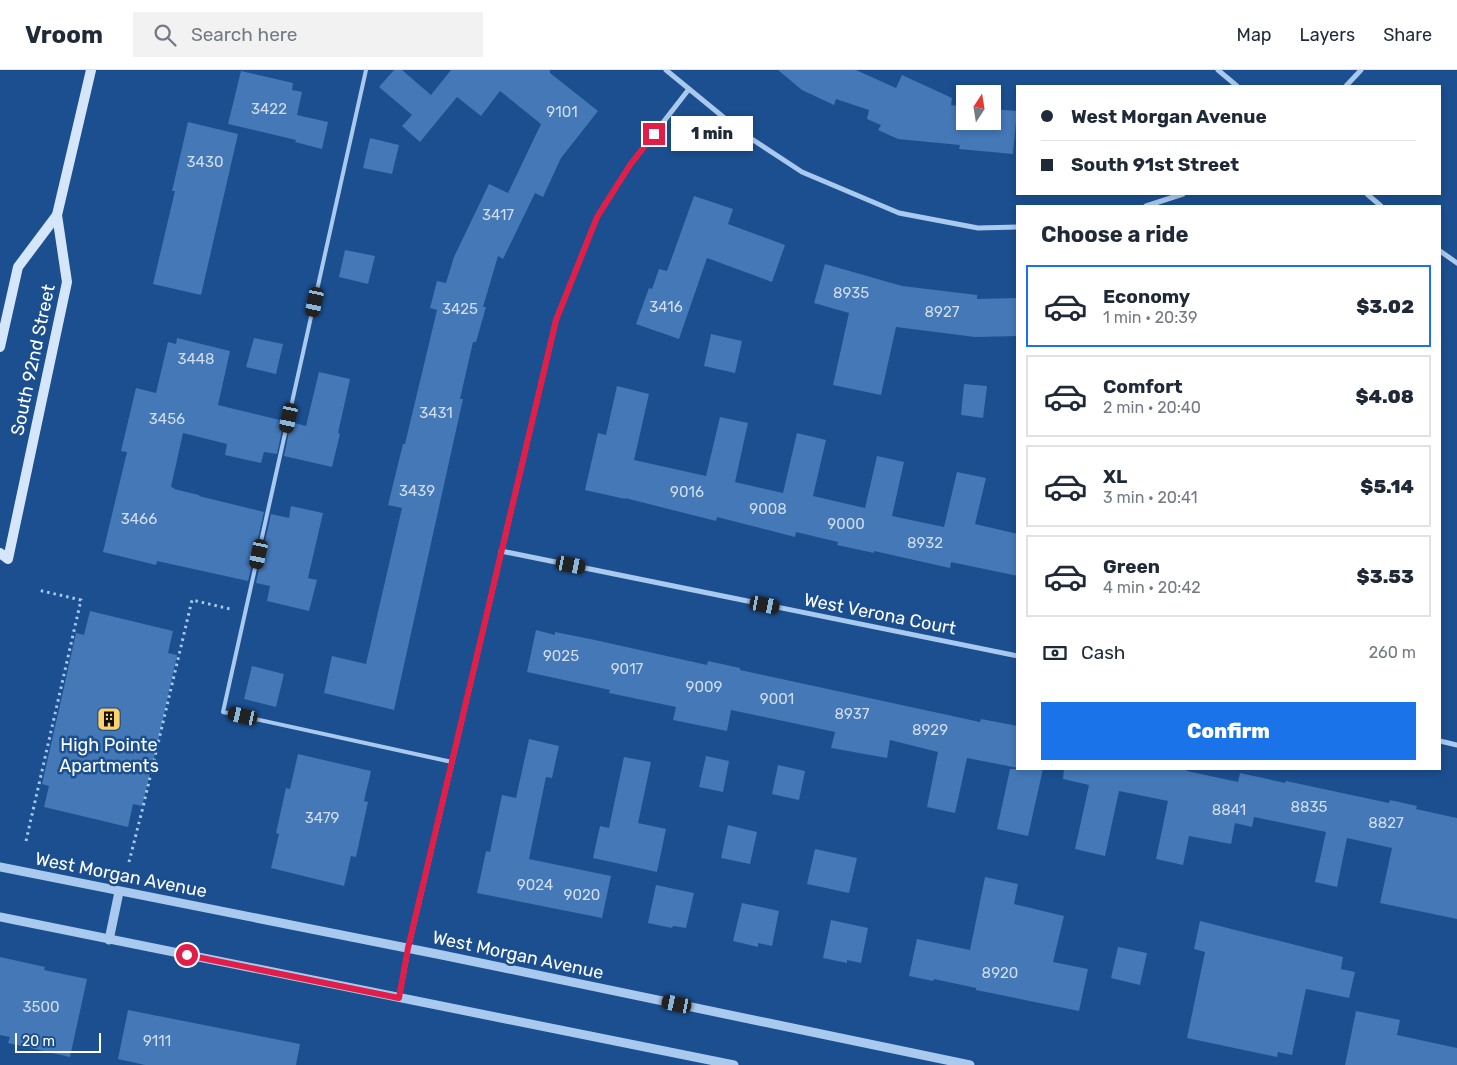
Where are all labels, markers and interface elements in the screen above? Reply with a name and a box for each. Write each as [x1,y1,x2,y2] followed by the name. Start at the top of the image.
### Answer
[133,12,483,57] search box
[25,21,103,49] text: Vroom
[151,21,179,49] icon: search
[191,23,297,46] text: Search here
[1237,24,1272,46] text: Map
[1300,24,1355,46] text: Layers
[1383,24,1432,46] text: Share
[956,85,1001,130] north arrow
[956,85,1001,130] map controls
[251,100,287,118] house number: 3422
[546,103,578,121] house number: 9101
[1071,105,1267,128] text: West Morgan Avenue
[672,116,754,152] callout: 1 min
[643,123,665,145] route end
[691,124,733,143] text: 1 min
[187,153,223,171] house number: 3430
[1071,153,1239,176] text: South 91st Street
[482,206,514,224] house number: 3417
[1041,221,1188,248] text: Choose a ride
[6,282,60,438] street label: South 92nd Street
[833,284,869,302] house number: 8935
[1043,284,1088,329] icon: car
[1103,285,1190,308] text: Economy
[304,286,325,318] car
[1356,295,1414,318] text: $3.02
[649,298,683,316] house number: 3416
[442,300,478,318] house number: 3425
[925,303,960,321] house number: 8927
[1103,308,1197,327] text: 1 min · 20:39
[177,350,215,368] house number: 3448
[1043,374,1088,419] icon: car
[1103,375,1183,398] text: Comfort
[1355,385,1414,408] text: $4.08
[1103,398,1201,417] text: 2 min · 20:40
[278,402,299,434] car
[419,404,453,422] house number: 3431
[149,410,185,428] house number: 3456
[1043,464,1088,509] icon: car
[1103,465,1127,488] text: XL
[1360,475,1414,498] text: $5.14
[399,482,435,500] house number: 3439
[670,483,704,501] house number: 9016
[1103,488,1198,507] text: 3 min · 20:41
[749,500,787,518] house number: 9008
[121,510,157,528] house number: 3466
[827,515,865,533] house number: 9000
[907,534,943,552] house number: 8932
[248,538,269,570] car
[1043,554,1088,599] icon: car
[554,555,587,575] car
[1103,555,1160,578] text: Green
[1357,565,1414,588] text: $3.53
[1103,578,1201,597] text: 4 min · 20:42
[802,588,958,640] street label: West Verona Court
[748,595,781,615] car
[1041,639,1069,667] icon: cash
[1081,641,1125,664] text: Cash
[1369,643,1416,662] text: 260 m
[543,647,579,665] house number: 9025
[611,660,644,678] house number: 9017
[686,678,723,696] house number: 9009
[760,690,794,708] house number: 9001
[1041,702,1416,760] button: Confirm
[226,705,259,727] car
[835,705,870,723] house number: 8937
[96,706,122,732] building icon: High Pointe Apartments
[912,721,948,739] house number: 8929
[59,734,159,777] place label: High Pointe Apartments
[1290,798,1328,816] house number: 8835
[1212,801,1246,819] house number: 8841
[305,809,339,827] house number: 3479
[1368,814,1404,832] house number: 8827
[33,848,209,902] street label: West Morgan Avenue
[517,876,553,894] house number: 9024
[564,886,600,904] house number: 9020
[430,926,606,984] street label: West Morgan Avenue
[176,944,198,966] route start
[982,964,1018,982] house number: 8920
[660,994,693,1014] car
[23,998,59,1016] house number: 3500
[15,1030,101,1053] scale bar
[143,1032,171,1050] house number: 9111
[22,1033,55,1050] text: 20 m

